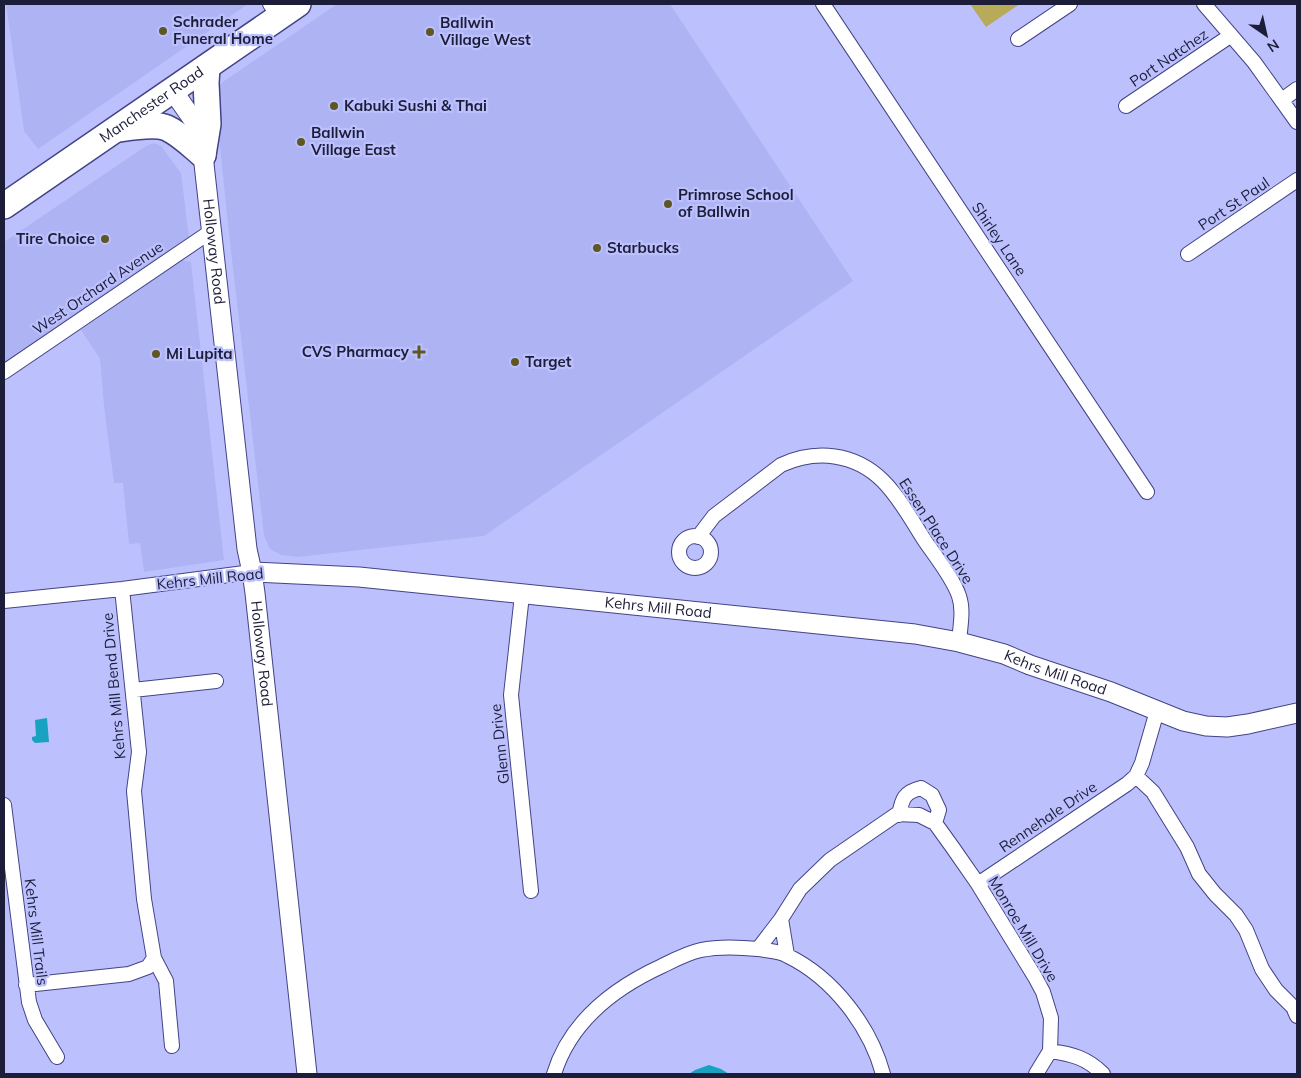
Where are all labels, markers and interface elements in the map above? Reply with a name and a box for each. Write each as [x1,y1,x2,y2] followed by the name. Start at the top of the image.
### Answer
[1241,10,1291,60] north arrow
[173,12,273,48] place label: Schrader Funeral Home
[439,13,531,49] place label: Ballwin Village West
[1126,24,1212,91] street label: Port Natchez
[157,25,169,37] marker: Schrader Funeral Home
[424,26,436,38] marker: Ballwin Village West
[1264,35,1283,56] text: N
[96,62,207,147] street label: Manchester Road
[344,96,487,115] place label: Kabuki Sushi & Thai
[328,100,340,112] marker: Kabuki Sushi & Thai
[310,123,396,159] place label: Ballwin Village East
[295,136,307,148] marker: Ballwin Village East
[1194,173,1273,234] street label: Port St Paul
[678,185,794,221] place label: Primrose School of Ballwin
[199,198,230,305] street label: Holloway Road
[662,198,674,210] marker: Primrose School of Ballwin
[968,198,1031,279] street label: Shirley Lane
[16,229,95,248] place label: Tire Choice
[99,233,111,245] marker: Tire Choice
[29,237,167,338] street label: West Orchard Avenue
[607,238,679,257] place label: Starbucks
[591,242,603,254] marker: Starbucks
[302,342,410,361] place label: CVS Pharmacy
[166,344,232,363] place label: Mi Lupita
[413,346,425,358] marker: CVS Pharmacy
[150,348,162,360] marker: Mi Lupita
[525,352,572,371] place label: Target
[509,356,521,368] marker: Target
[895,474,978,587] street label: Essen Place Drive
[156,563,264,594] street label: Kehrs Mill Road
[604,592,713,622] street label: Kehrs Mill Road
[247,600,277,707] street label: Holloway Road
[98,612,129,760] street label: Kehrs Mill Bend Drive
[1001,645,1109,699] street label: Kehrs Mill Road
[486,703,513,785] street label: Glenn Drive
[995,777,1100,856] street label: Rennehale Drive
[984,872,1062,985] street label: Monroe Mill Drive
[21,877,52,986] street label: Kehrs Mill Trails

